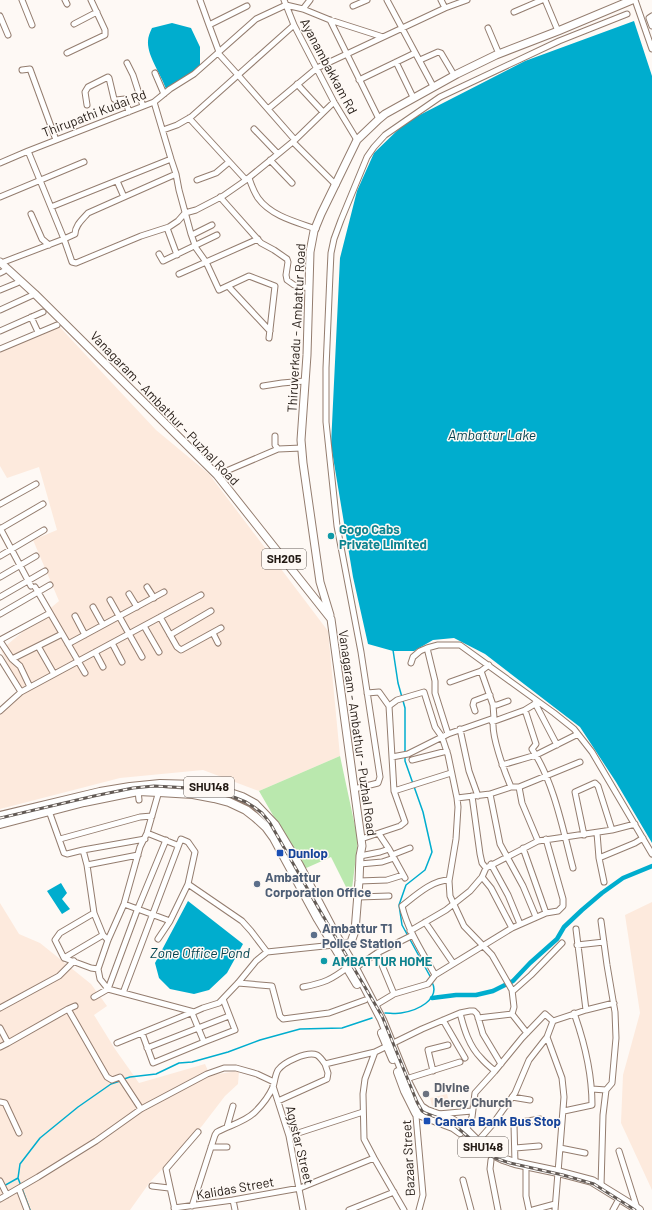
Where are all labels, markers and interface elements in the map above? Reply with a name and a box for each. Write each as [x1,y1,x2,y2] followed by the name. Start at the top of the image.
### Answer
[297,15,361,117] street label: Ayanambakkam Rd
[40,86,148,140] street label: Thirupathi Kudai Rd
[284,243,308,413] street label: Thiruverkadu - Ambattur Road
[87,328,243,488] street label: Vanagaram - Ambathur - Puzhal Road
[448,426,536,443] water label: Ambattur Lake
[339,521,427,552] place label: Gogo Cabs Private Limited
[326,531,336,541] marker: Gogo Cabs Private Limited
[262,549,306,569] road number: SH205
[336,629,380,837] street label: Vanagaram - Ambathur - Puzhal Road
[184,777,234,797] road number: SHU148
[288,845,328,861] place label: Dunlop
[275,848,285,858] marker: Dunlop
[265,869,371,900] place label: Ambattur Corporation Office
[252,879,262,889] marker: Ambattur Corporation Office
[322,920,402,951] place label: Ambattur T1 Police Station
[309,930,319,940] marker: Ambattur T1 Police Station
[150,944,251,961] water label: Zone Office Pond
[332,953,433,969] place label: AMBATTUR HOME
[319,956,329,966] marker: AMBATTUR HOME
[434,1079,512,1110] place label: Divine Mercy Church
[421,1089,431,1099] marker: Divine Mercy Church
[282,1104,318,1186] street label: Agystar Street
[435,1113,561,1129] place label: Canara Bank Bus Stop
[422,1116,432,1126] marker: Canara Bank Bus Stop
[398,1119,418,1197] street label: Bazaar Street
[458,1137,508,1157] road number: SHU148
[195,1173,275,1203] street label: Kalidas Street

